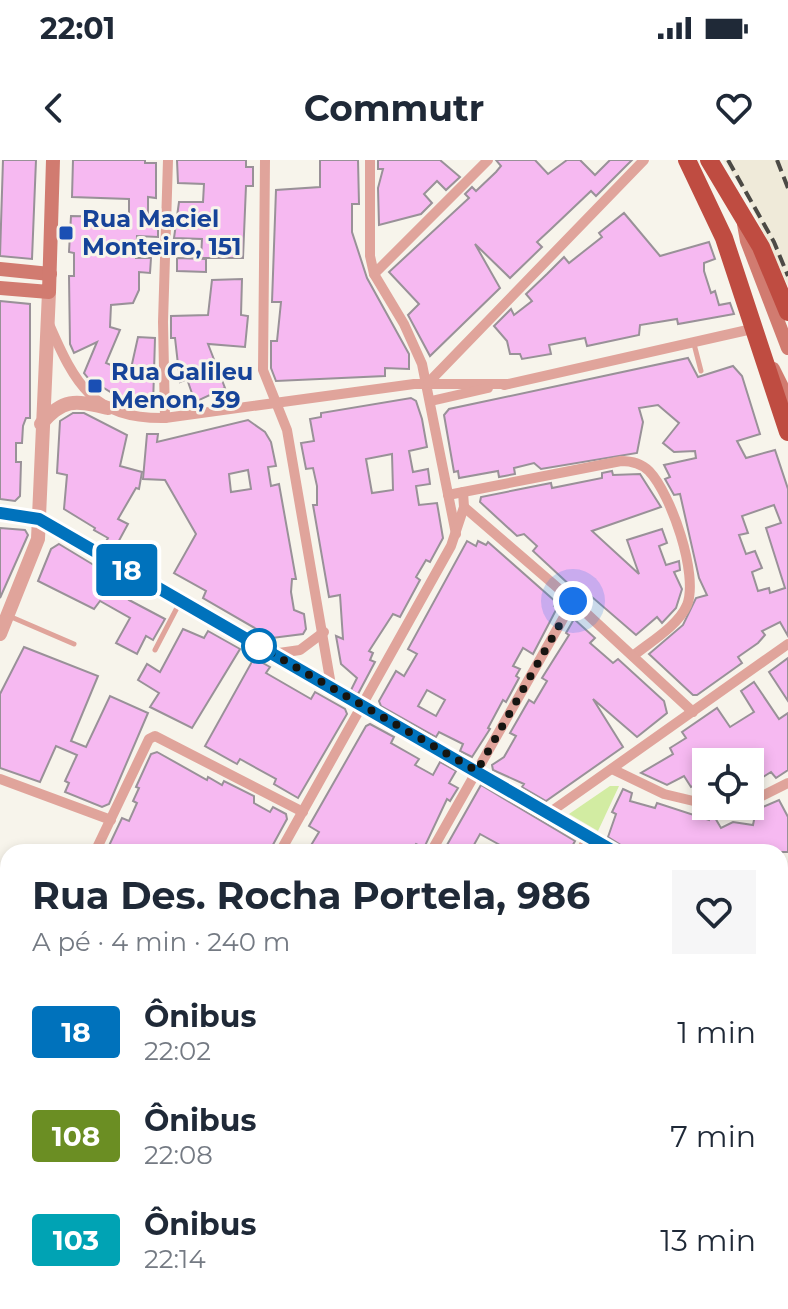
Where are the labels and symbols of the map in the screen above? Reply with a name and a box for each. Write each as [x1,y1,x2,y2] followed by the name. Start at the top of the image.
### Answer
[82,204,242,261] place label: Rua Maciel Monteiro, 151
[57,224,75,242] marker: Rua Maciel Monteiro, 151
[111,357,253,414] place label: Rua Galileu Menon, 39
[86,377,104,395] marker: Rua Galileu Menon, 39
[91,544,163,596] line badge: 18
[553,581,593,621] your location
[242,629,276,663] unlabelled marker

